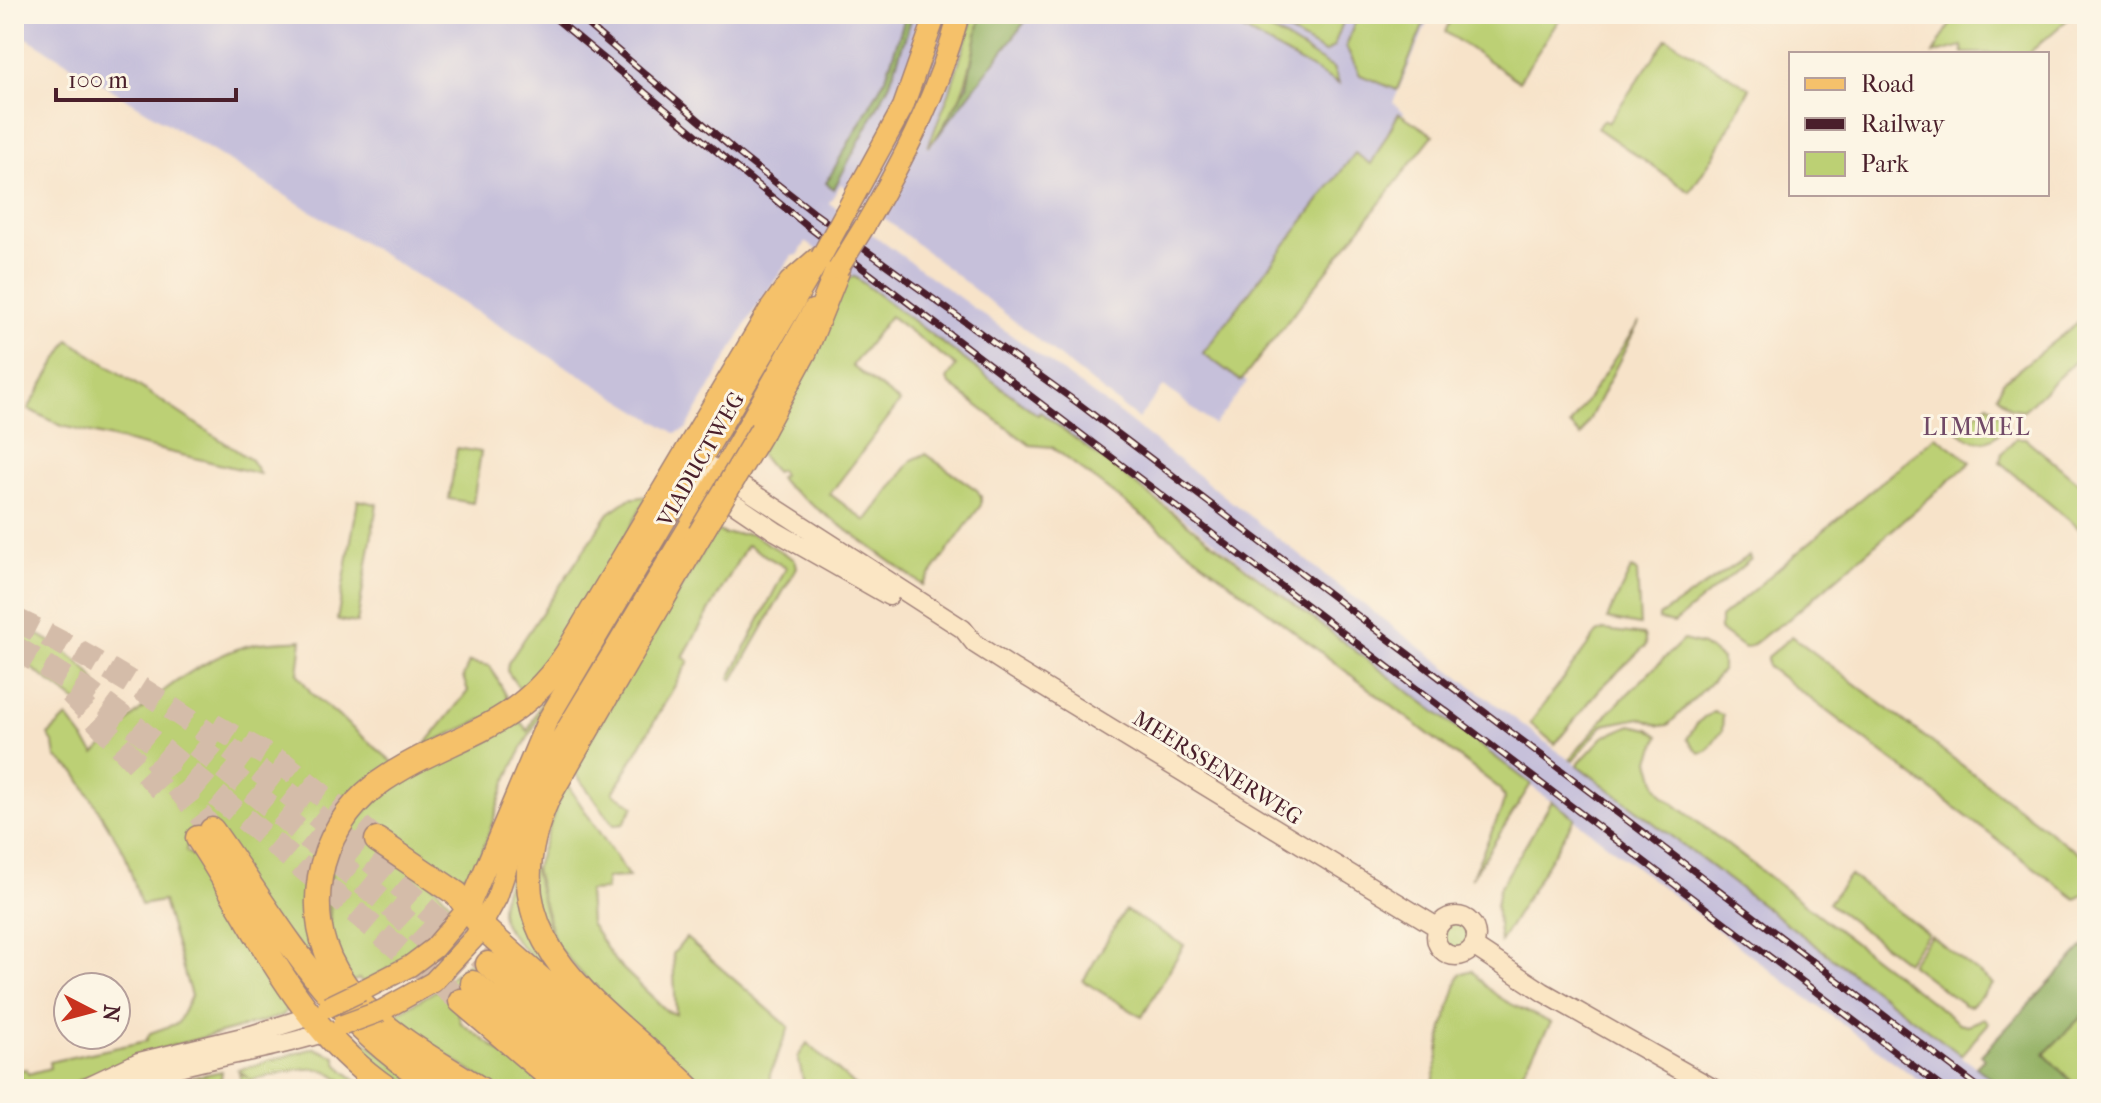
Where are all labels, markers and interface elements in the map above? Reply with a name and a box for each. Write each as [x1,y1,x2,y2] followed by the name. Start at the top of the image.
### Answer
[56,52,236,102] scale bar
[1789,52,2049,196] legend
[68,66,128,94] text: 100 m
[1861,70,1915,98] text: Road
[1861,110,1946,138] text: Railway
[1861,150,1909,178] text: Park
[651,388,750,532] street label: VIADUCTWEG
[1923,413,2031,441] district label: LIMMEL
[1128,705,1307,830] street label: MEERSSENERWEG
[52,971,132,1051] north arrow
[97,1003,125,1023] text: N

